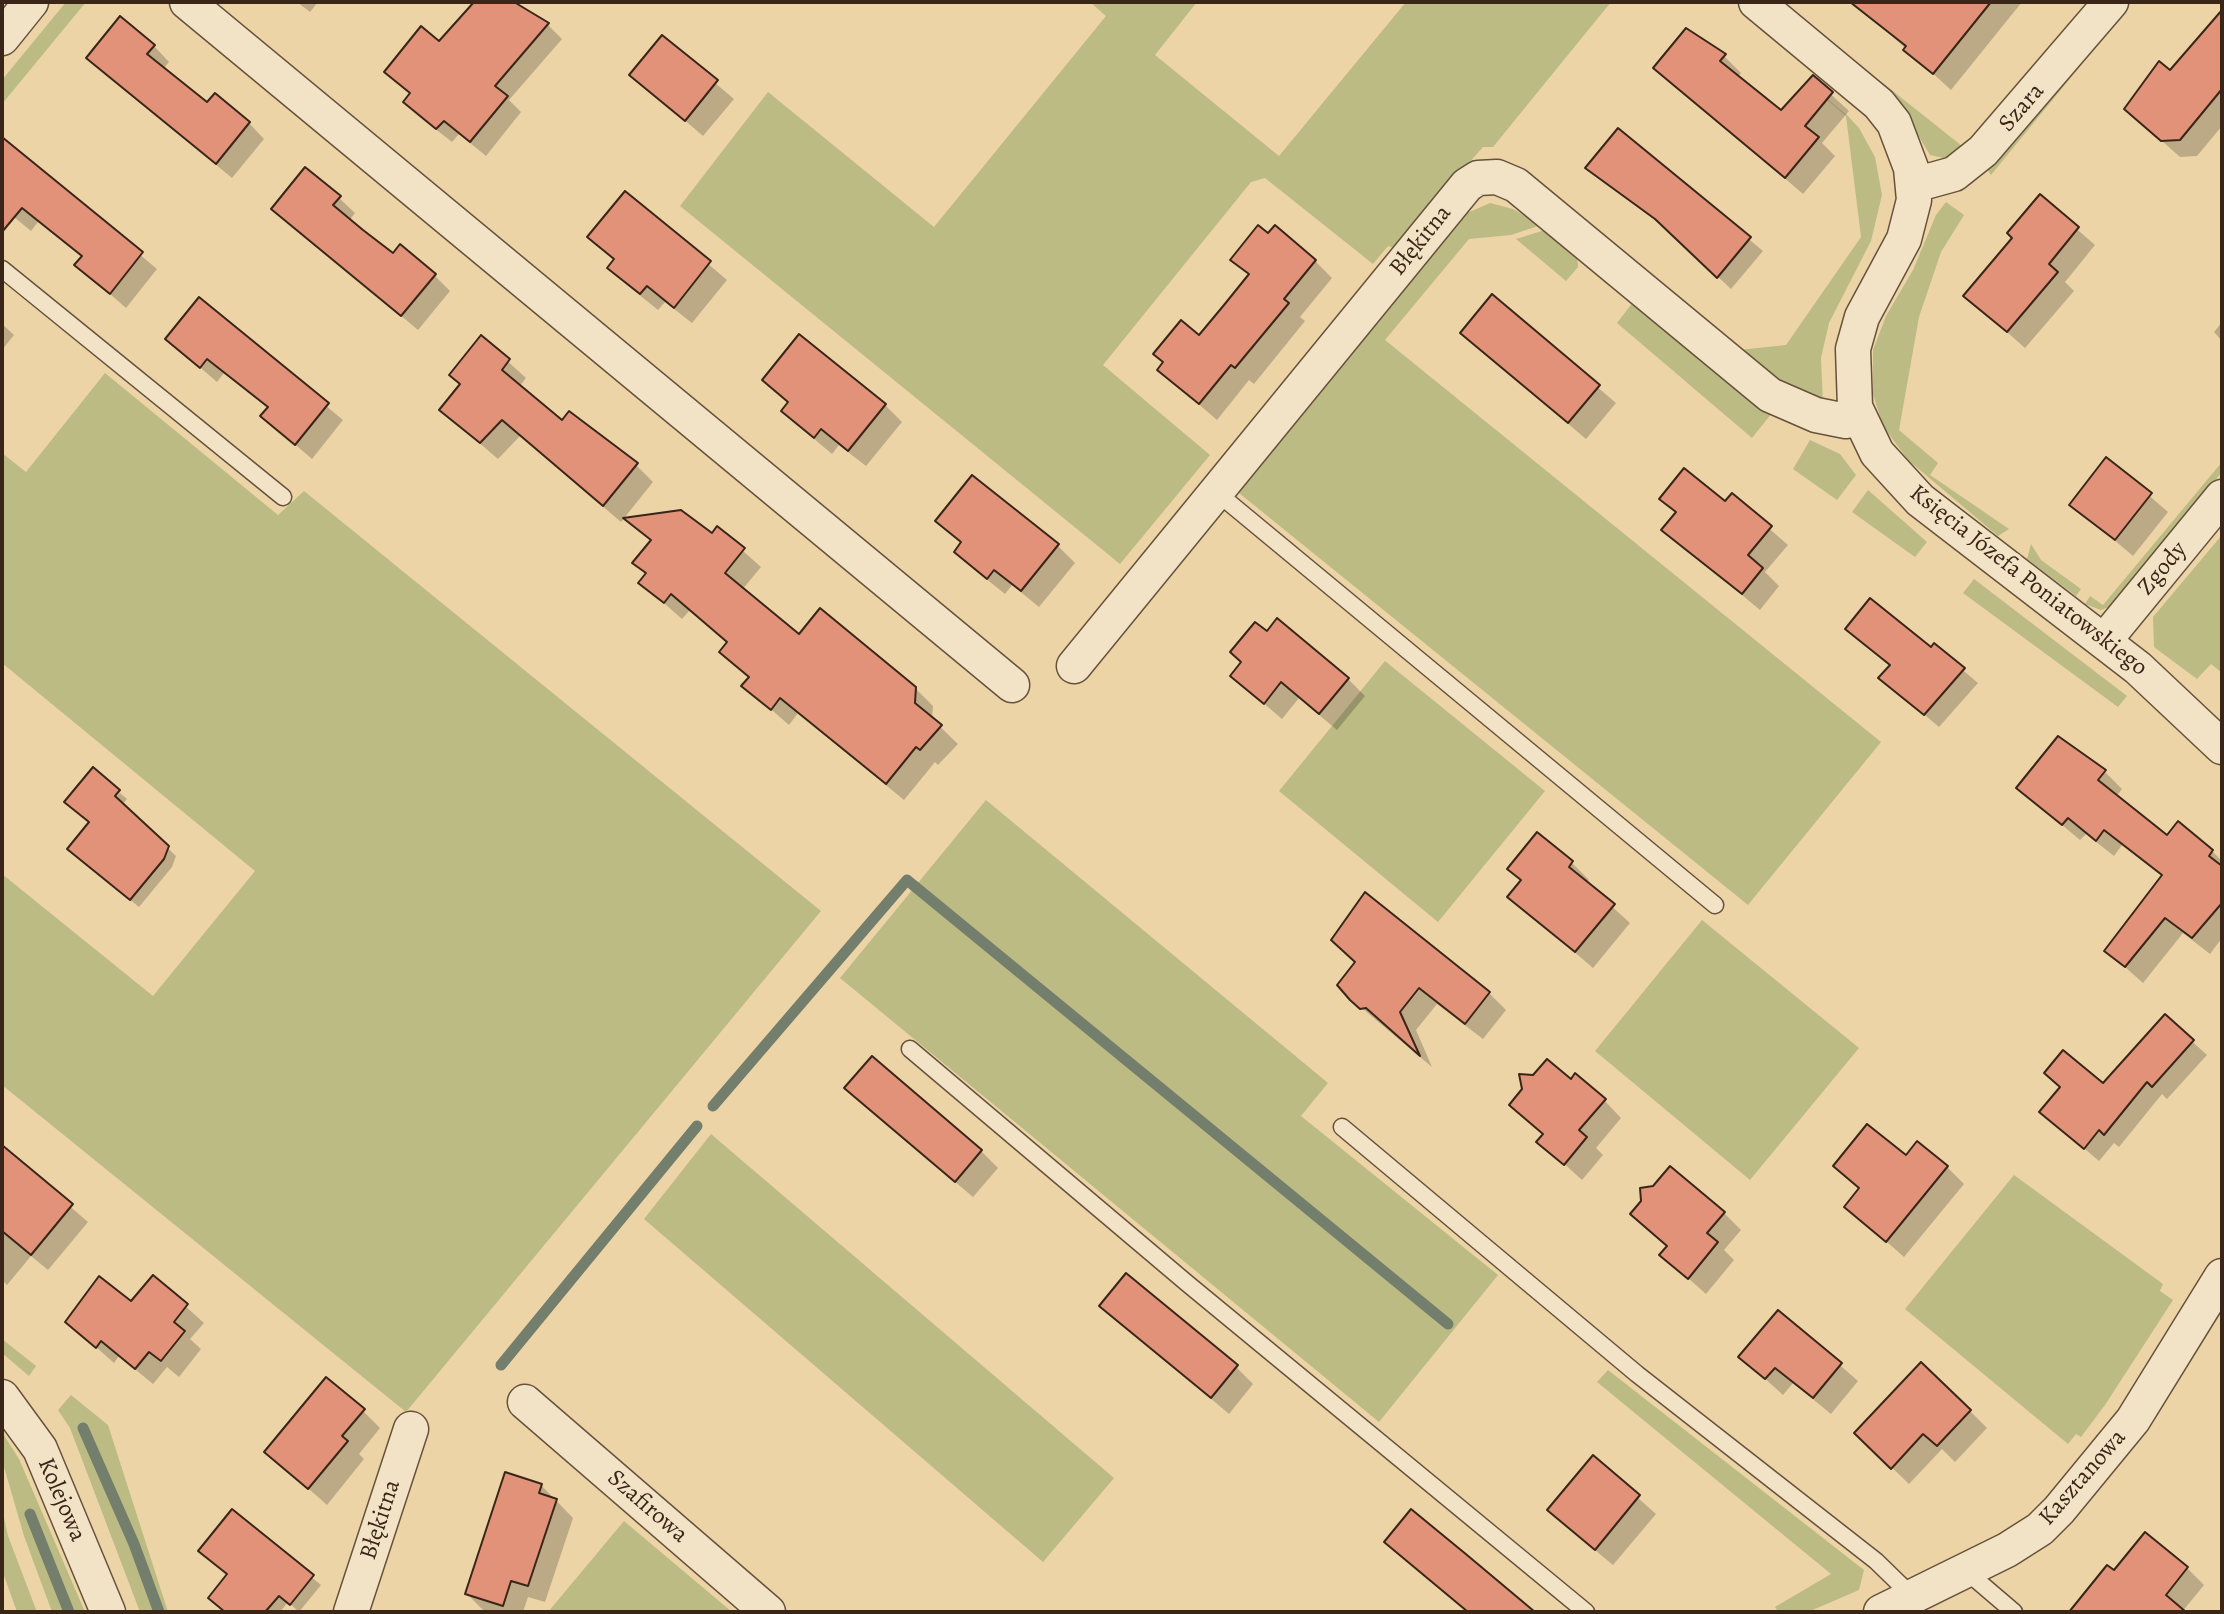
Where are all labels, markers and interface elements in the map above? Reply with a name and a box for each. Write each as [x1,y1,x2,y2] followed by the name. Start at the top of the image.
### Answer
[1993,78,2051,138] street label: Szara
[1384,200,1458,282] street label: Błękitna
[1903,479,2153,683] street label: Księcia Józefa Poniatowskiego
[2132,536,2194,602] street label: Zgody
[2033,1424,2133,1532] street label: Kasztanowa
[31,1454,91,1546] street label: Kolejowa
[601,1464,693,1550] street label: Szafirowa
[355,1476,407,1564] street label: Błękitna

